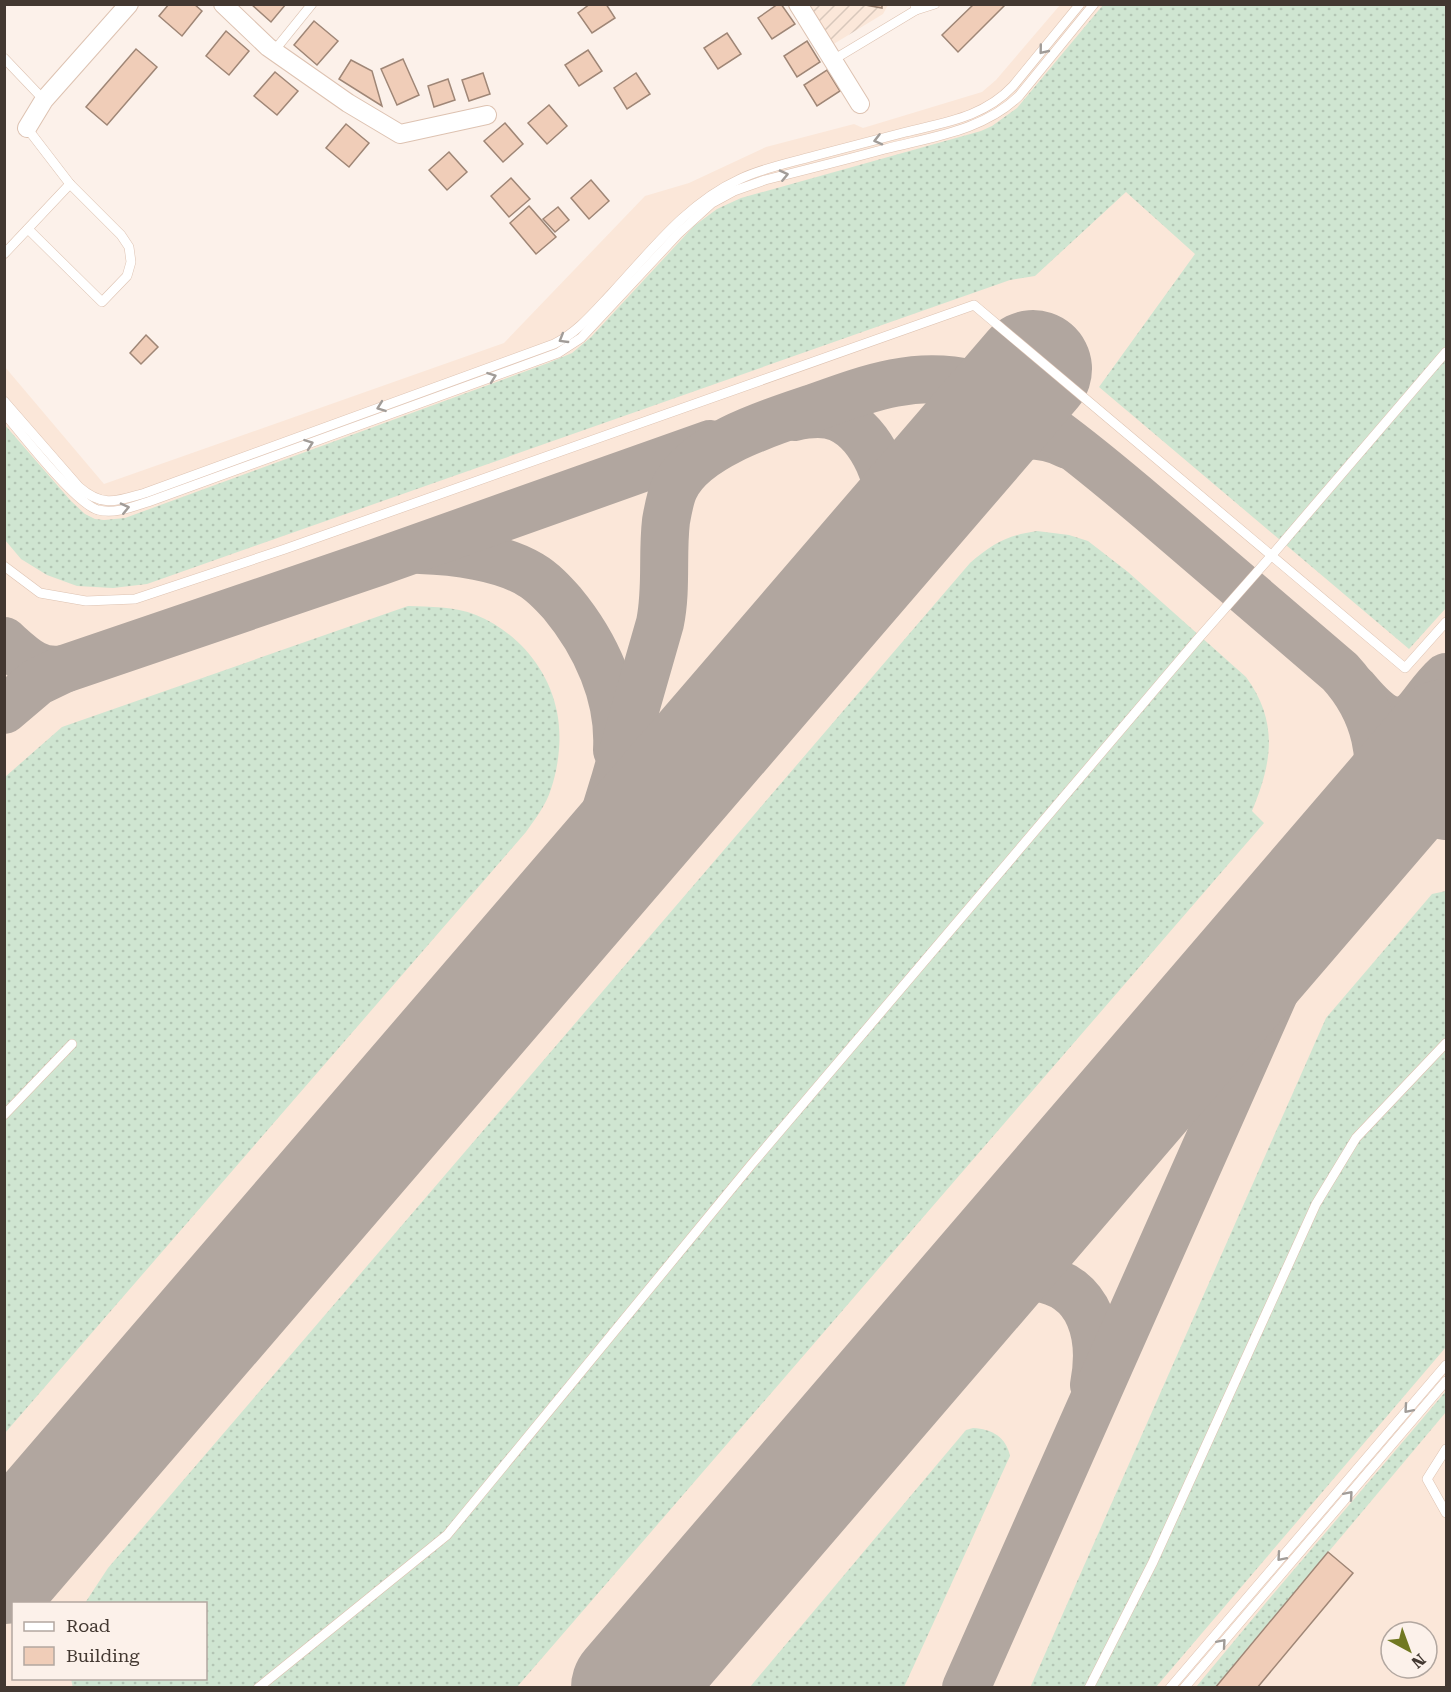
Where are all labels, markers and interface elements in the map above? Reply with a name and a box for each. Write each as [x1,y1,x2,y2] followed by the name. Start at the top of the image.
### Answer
[1039,43,1050,54] one-way arrow
[873,132,883,145] one-way arrow
[779,169,789,182] one-way arrow
[559,331,569,343] one-way arrow
[487,371,497,384] one-way arrow
[376,400,387,412] one-way arrow
[303,438,314,451] one-way arrow
[120,503,130,516] one-way arrow
[1405,1403,1416,1414] one-way arrow
[1342,1491,1353,1502] one-way arrow
[1277,1550,1288,1561] one-way arrow
[12,1602,207,1680] legend
[66,1615,111,1636] text: Road
[1379,1620,1439,1680] north arrow
[1215,1639,1226,1650] one-way arrow
[66,1645,140,1666] text: Building
[1408,1650,1429,1672] text: N

